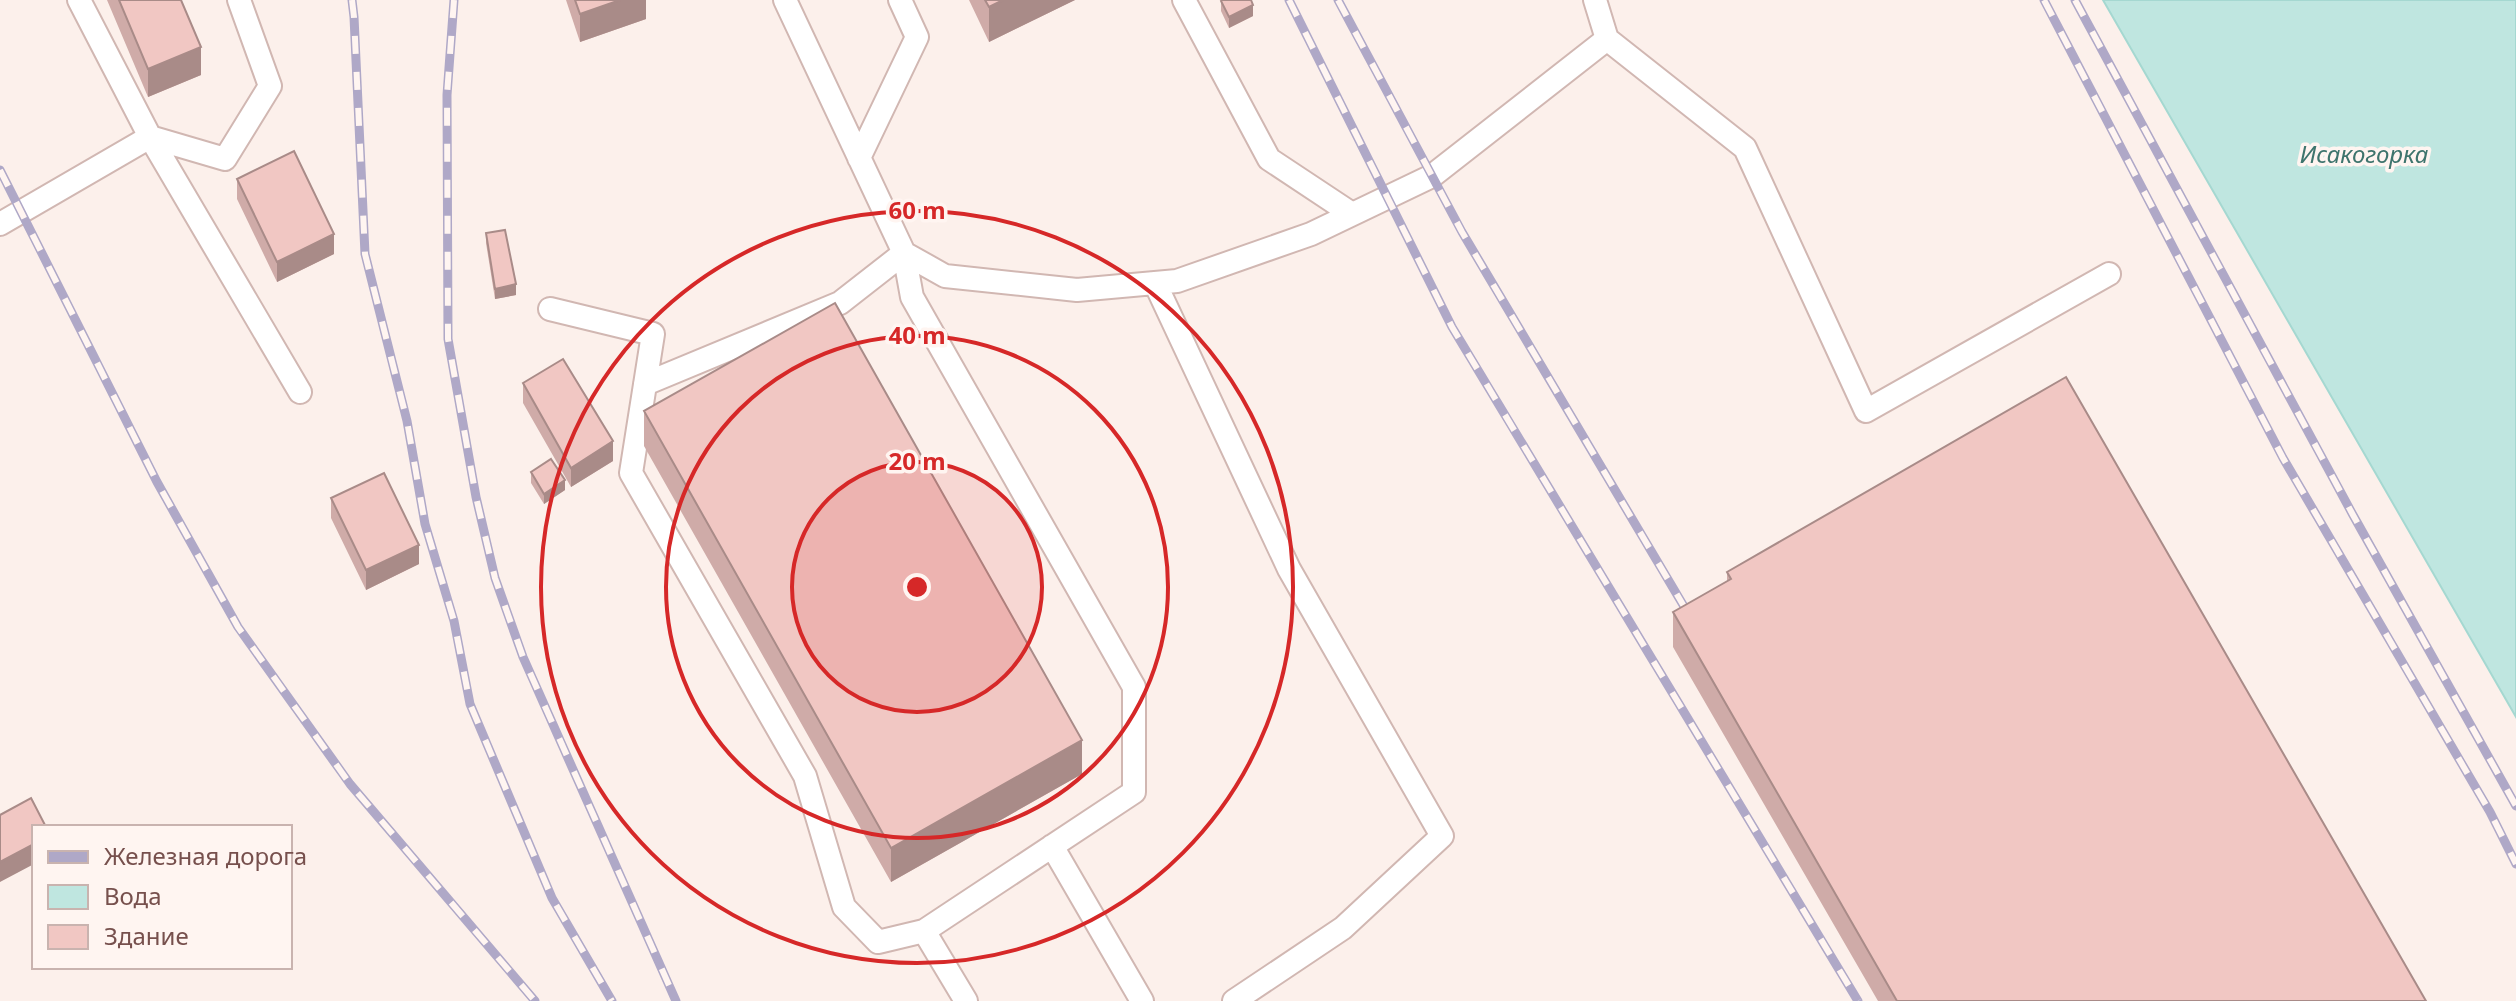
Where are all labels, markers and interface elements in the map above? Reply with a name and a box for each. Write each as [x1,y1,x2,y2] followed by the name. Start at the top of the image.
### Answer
[2300,137,2429,170] water label: Исакогорка
[888,193,946,226] text: 60 m
[888,318,946,351] text: 40 m
[888,444,946,477] text: 20 m
[903,573,931,601] centre of rings
[32,825,292,969] legend
[104,839,307,872] text: Железная дорога
[104,879,162,912] text: Вода
[104,919,189,952] text: Здание

